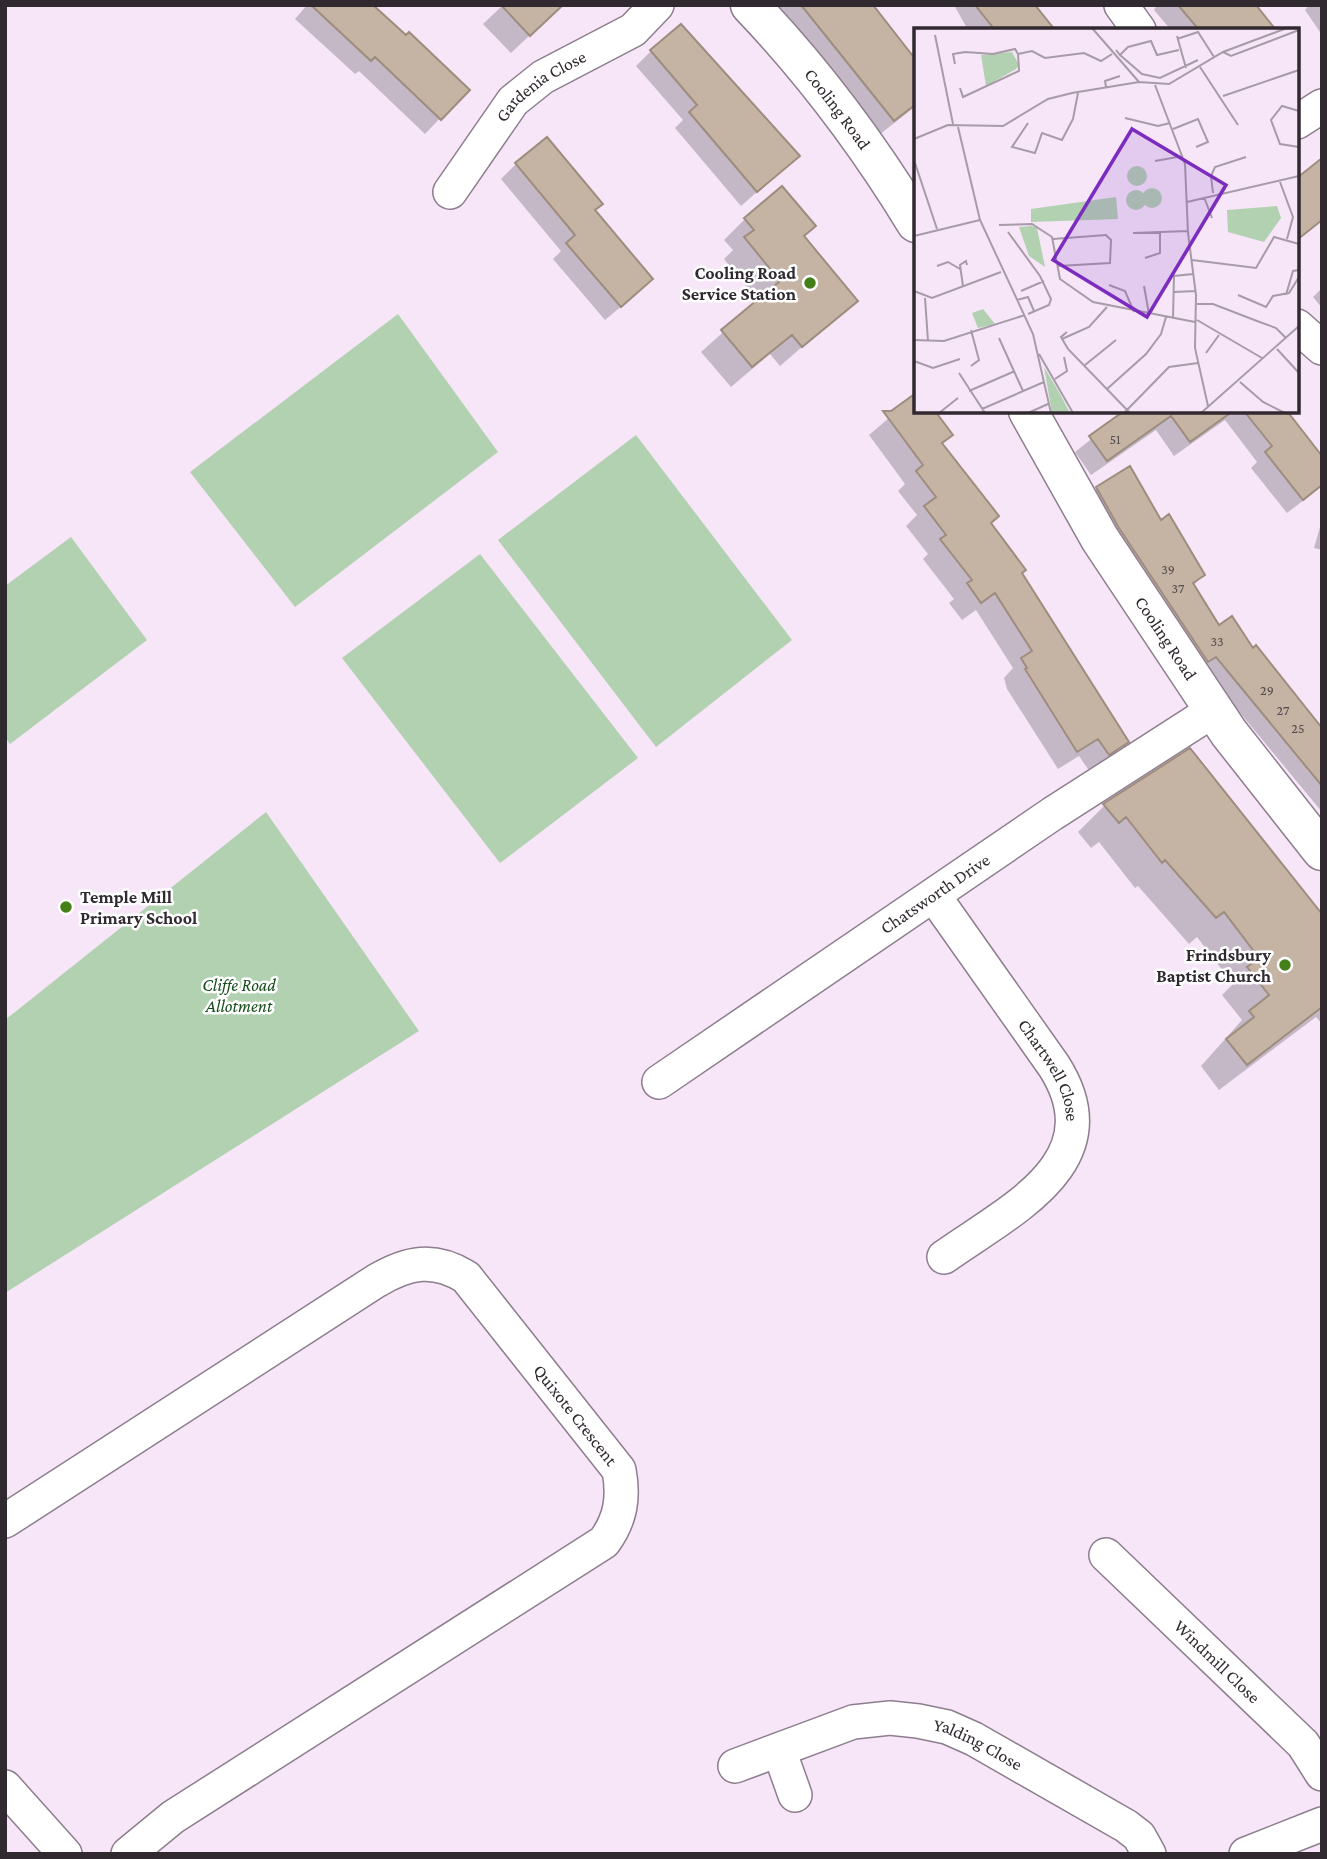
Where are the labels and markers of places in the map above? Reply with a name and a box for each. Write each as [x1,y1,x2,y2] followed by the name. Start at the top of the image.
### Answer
[682,263,797,304] place label: Cooling Road Service Station
[802,275,818,291] marker: Cooling Road Service Station
[80,887,197,928] place label: Temple Mill Primary School
[58,899,74,915] marker: Temple Mill Primary School
[1156,945,1272,986] place label: Frindsbury Baptist Church
[1277,957,1293,973] marker: Frindsbury Baptist Church

